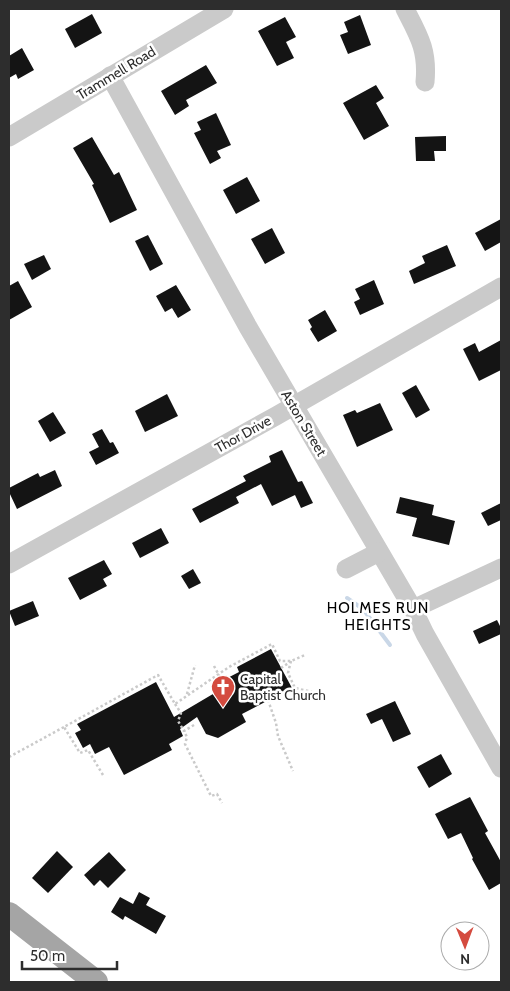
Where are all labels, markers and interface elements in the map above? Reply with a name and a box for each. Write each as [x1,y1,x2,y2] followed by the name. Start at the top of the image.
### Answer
[73,42,159,104] street label: Trammell Road
[277,387,331,459] street label: Aston Street
[212,411,274,457] street label: Thor Drive
[327,599,429,634] district label: HOLMES RUN HEIGHTS
[240,670,326,704] place label: Capital Baptist Church
[210,674,236,708] church icon: Capital Baptist Church
[440,921,490,971] north arrow
[22,938,118,970] scale bar
[30,947,65,965] text: 50 m
[460,950,470,968] text: N

